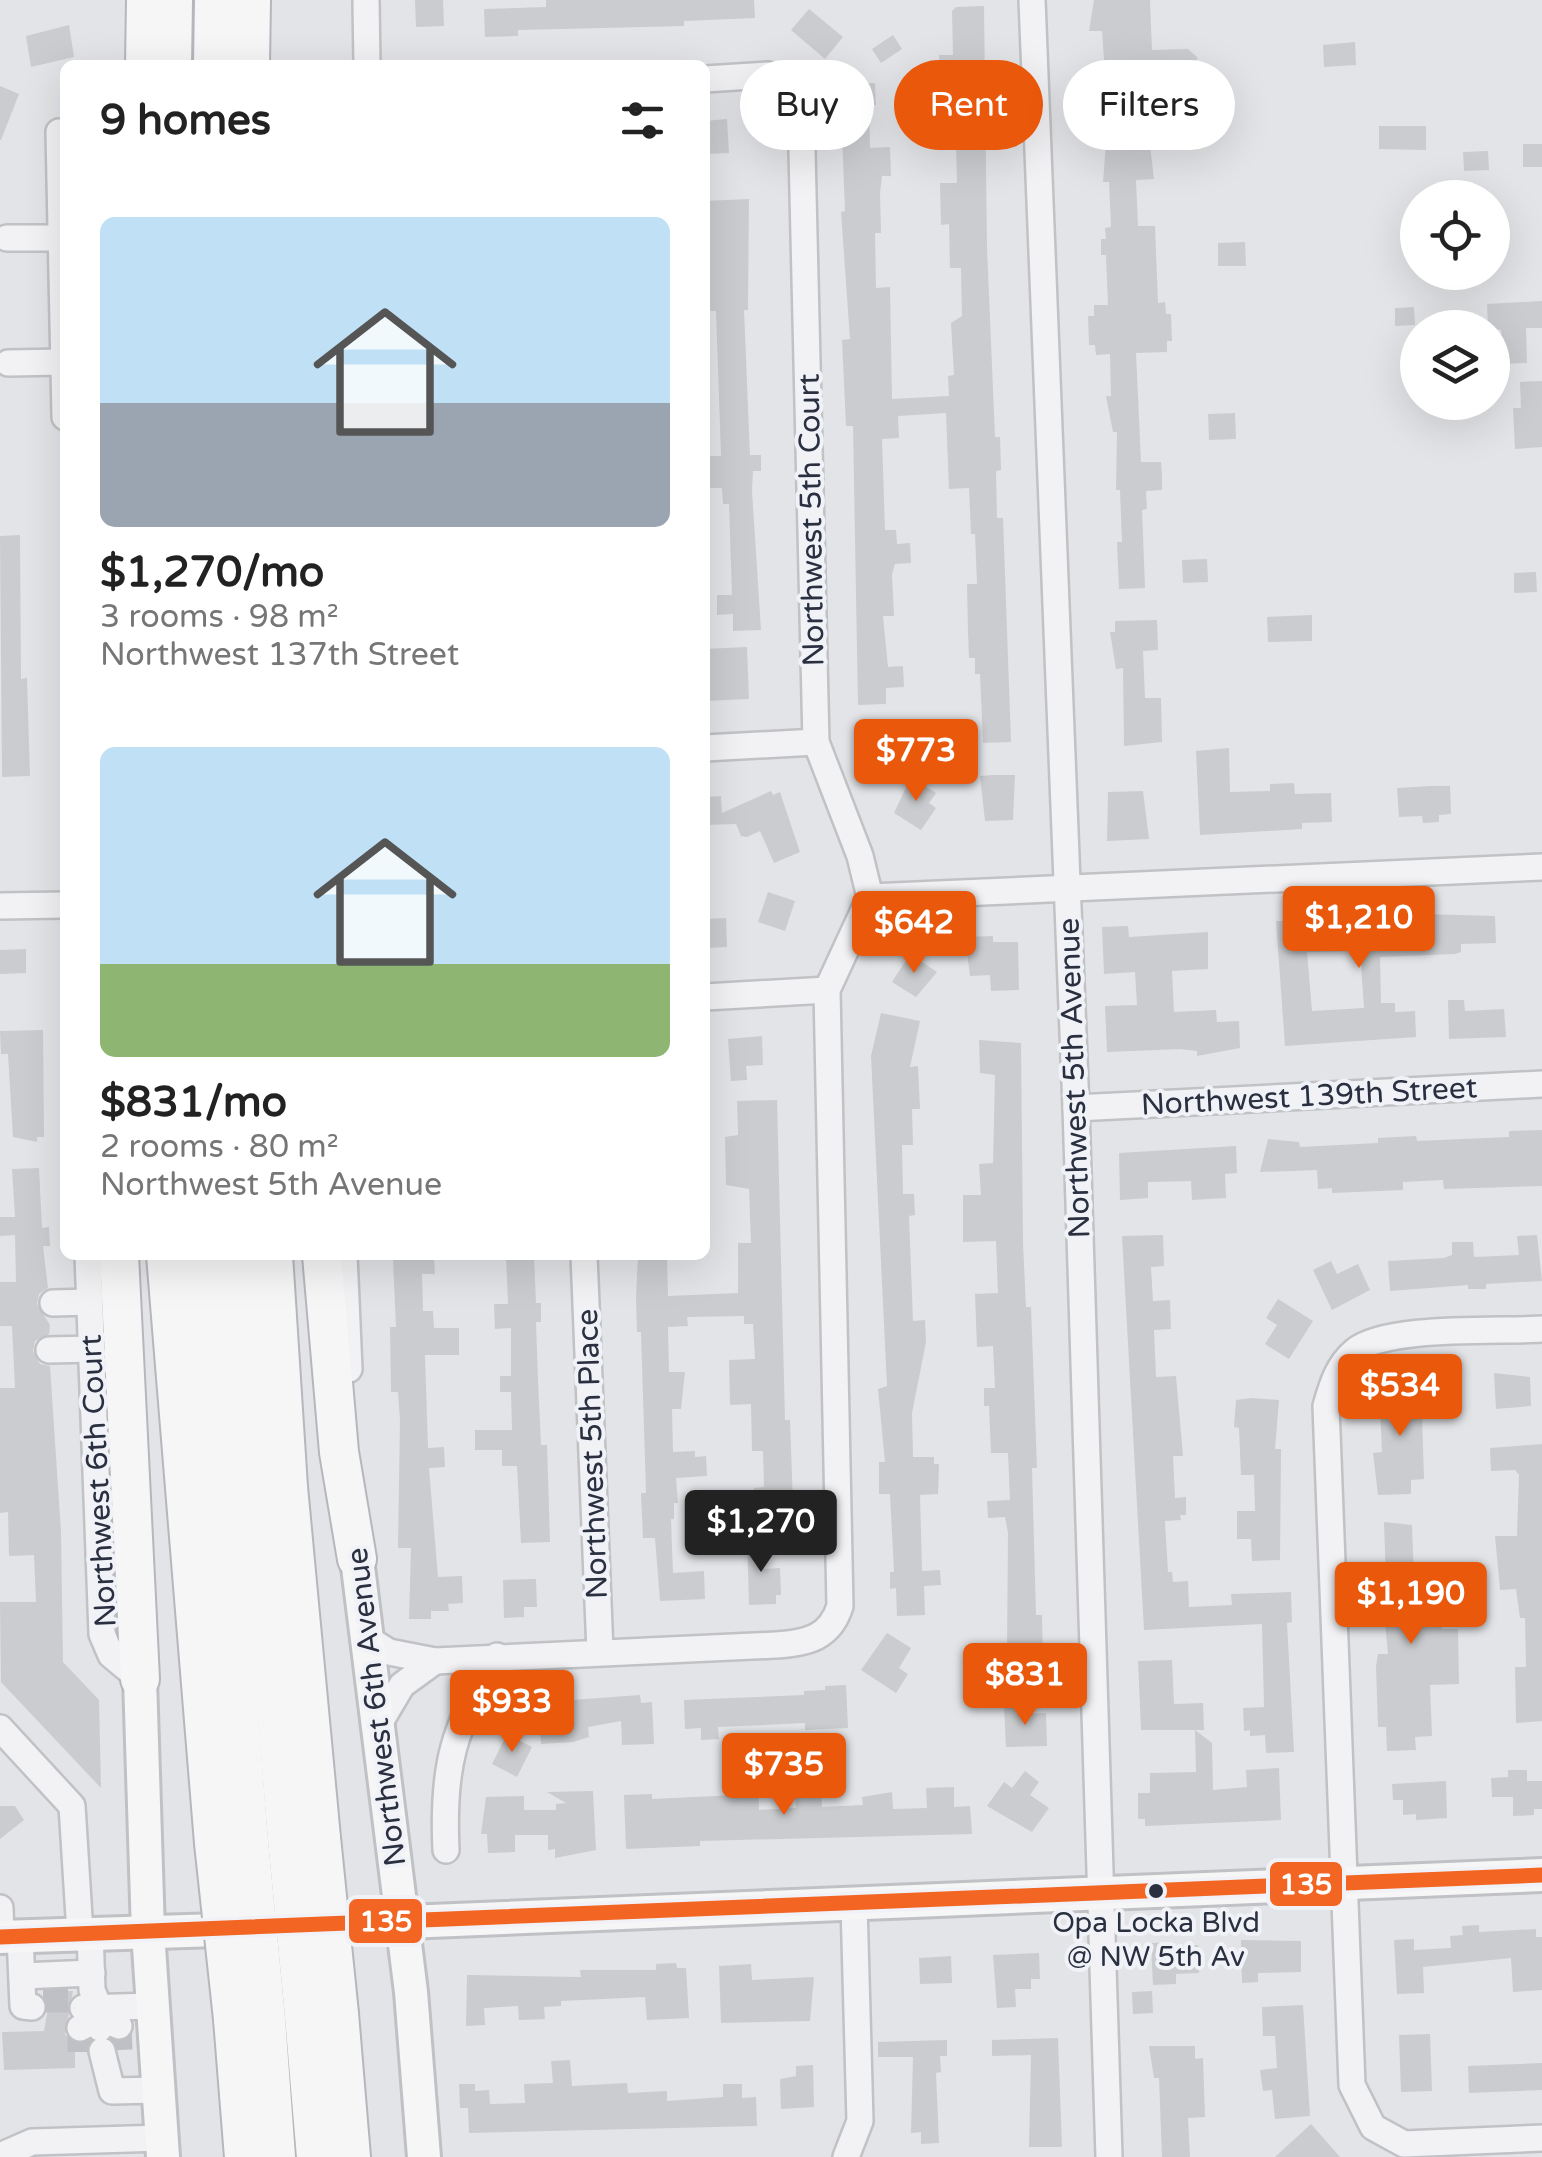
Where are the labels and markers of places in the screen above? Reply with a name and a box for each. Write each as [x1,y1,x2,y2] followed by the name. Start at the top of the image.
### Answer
[857,719,975,804] pin: $773
[1278,886,1440,971] pin: $1,210
[855,891,973,976] pin: $642
[1341,1354,1459,1439] pin: $534
[680,1490,842,1575] pin: $1,270
[1330,1562,1492,1647] pin: $1,190
[966,1643,1084,1728] pin: $831
[453,1670,571,1755] pin: $933
[725,1733,843,1818] pin: $735
[1146,1881,1166,1901] marker: Opa Locka Blvd @ NW 5th Av
[1052,1906,1260,1974] place label: Opa Locka Blvd @ NW 5th Av

